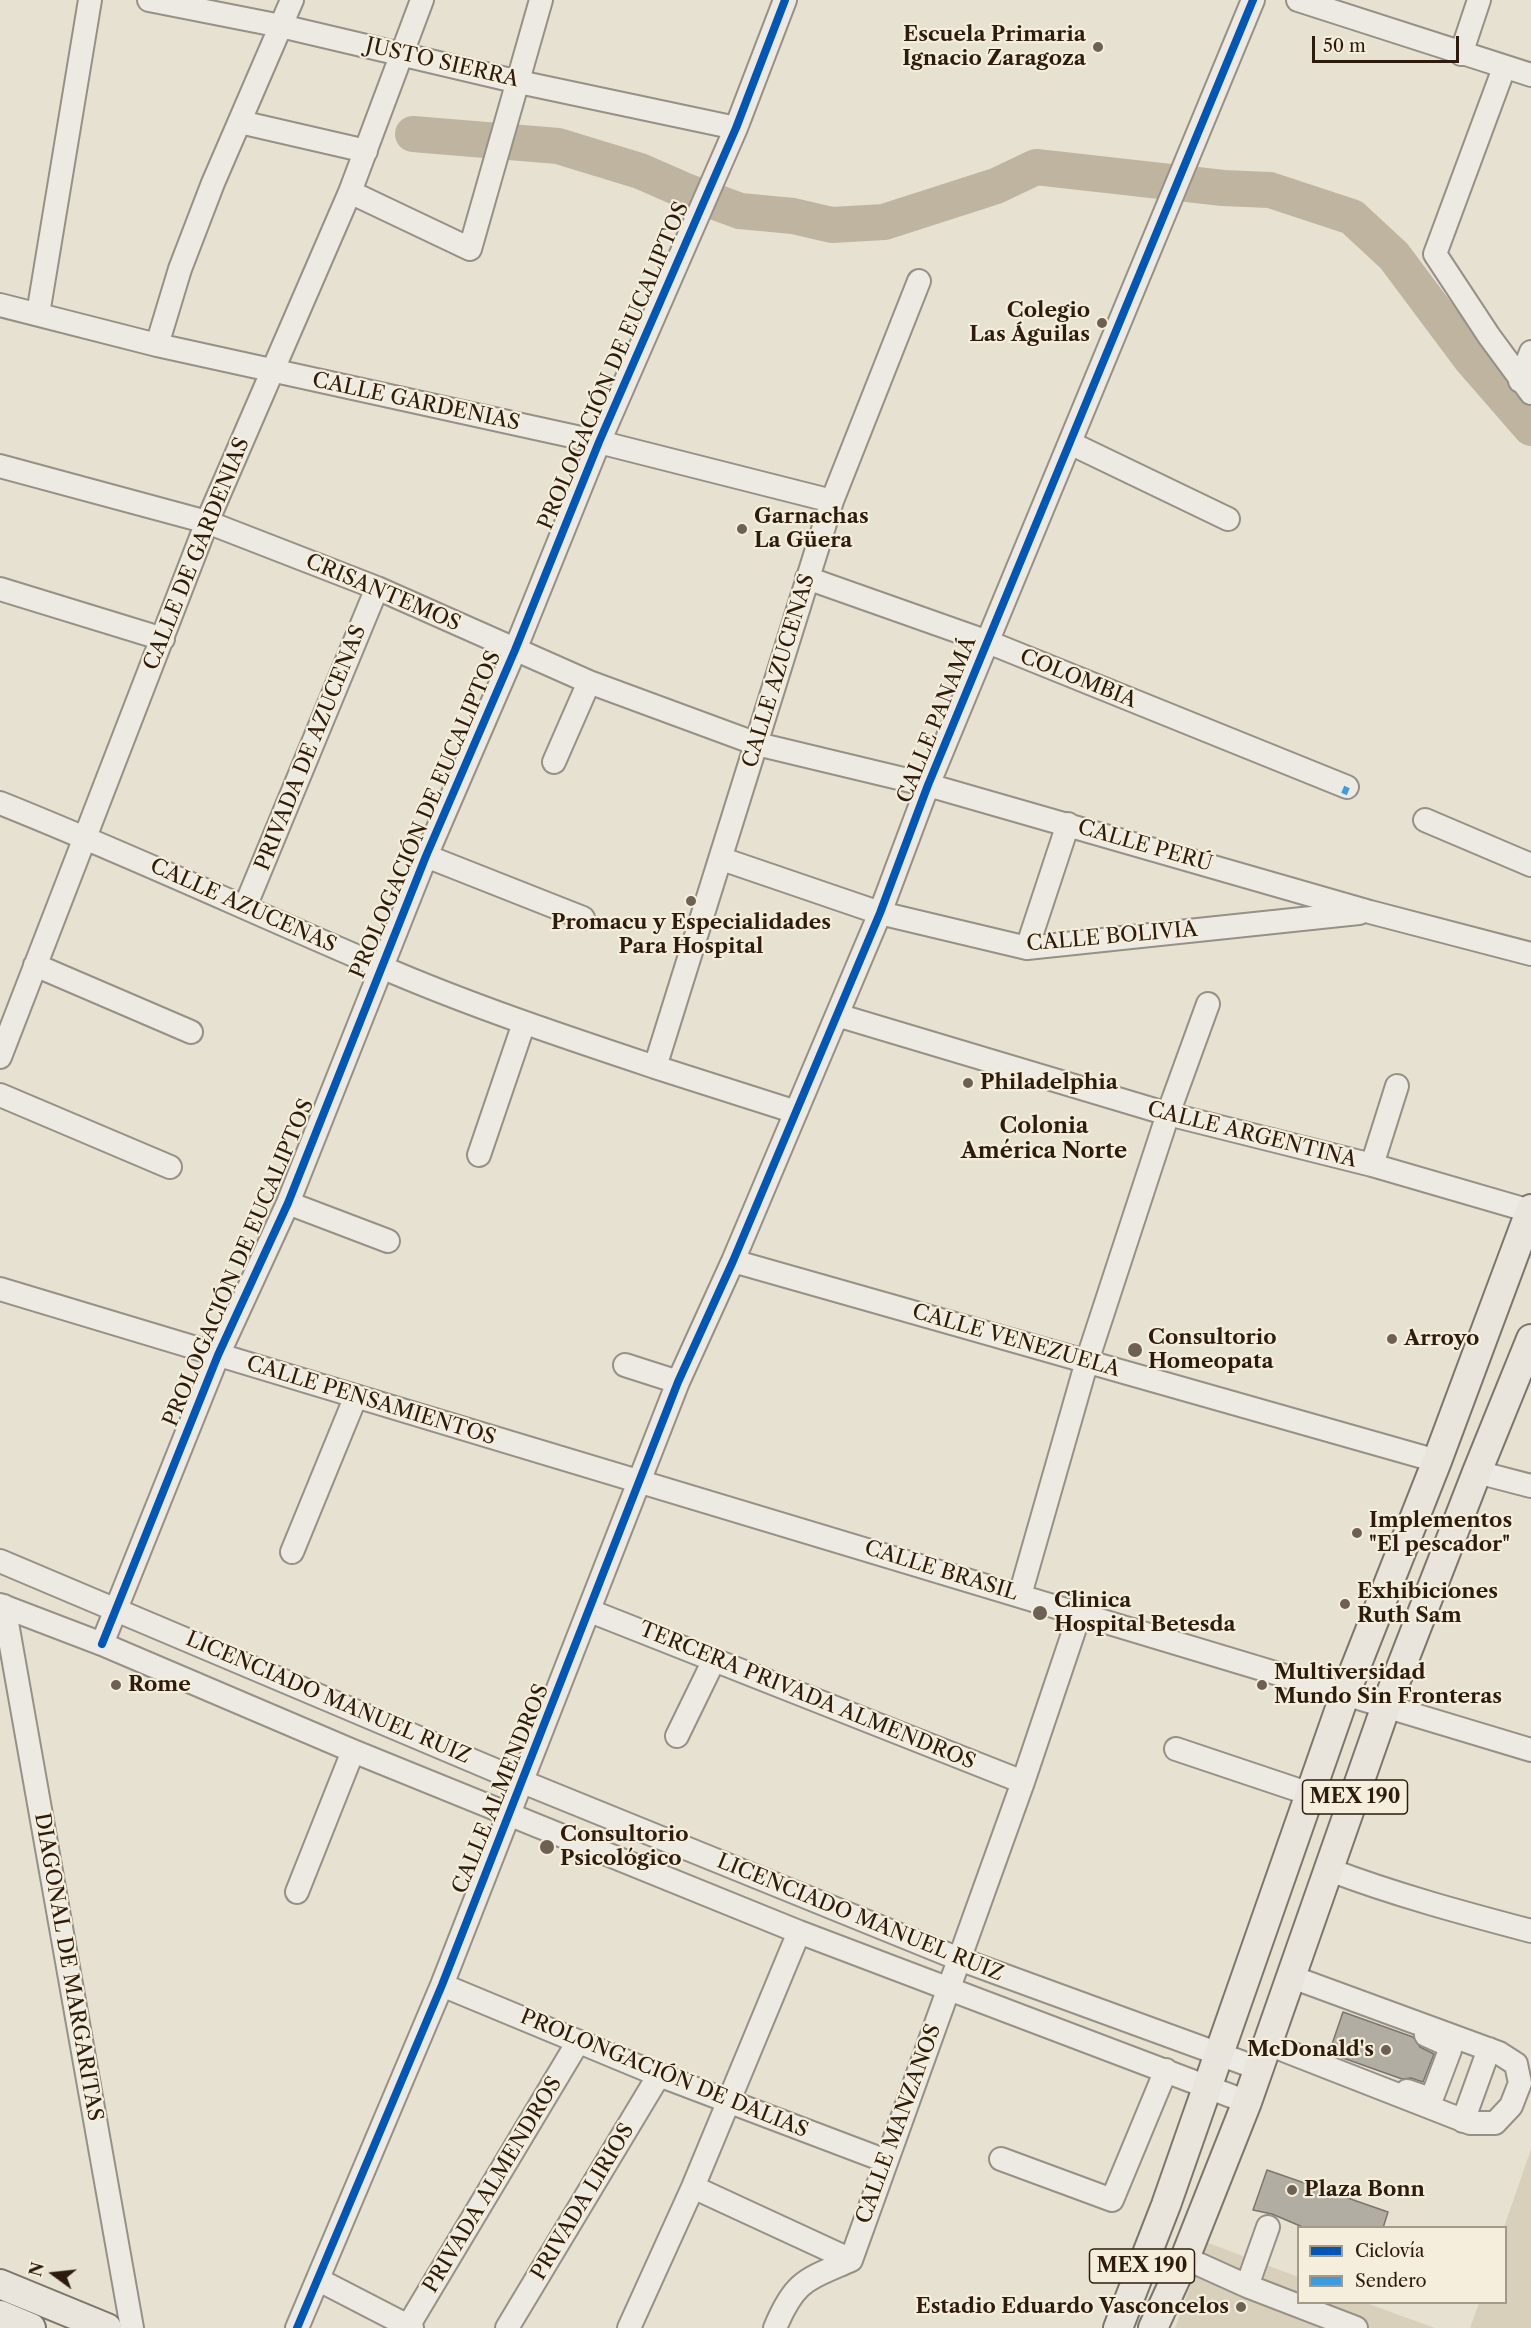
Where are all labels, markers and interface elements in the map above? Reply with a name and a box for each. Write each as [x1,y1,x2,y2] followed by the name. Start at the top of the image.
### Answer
[902,22,1086,72] place label: Escuela Primaria Ignacio Zaragoza
[1315,24,1462,62] scale bar
[363,33,521,93] street label: JUSTO SIERRA
[1323,35,1366,57] text: 50 m
[1091,40,1105,54] marker: Escuela Primaria Ignacio Zaragoza
[533,198,695,534] street label: PROLOGACIÓN DE EUCALIPTOS
[969,298,1090,348] place label: Colegio Las Águilas
[1095,316,1109,330] marker: Colegio Las Águilas
[310,368,522,436] street label: CALLE GARDENIAS
[139,434,255,674] street label: CALLE DE GARDENIAS
[754,504,869,554] place label: Garnachas La Güera
[735,522,749,536] marker: Garnachas La Güera
[302,549,464,637] street label: CRISANTEMOS
[738,571,820,771] street label: CALLE AZUCENAS
[250,622,372,874] street label: PRIVADA DE AZUCENAS
[892,633,982,807] street label: CALLE PANAMÁ
[1016,644,1140,714] street label: COLOMBIA
[345,647,507,983] street label: PROLOGACIÓN DE EUCALIPTOS
[1075,815,1215,877] street label: CALLE PERÚ
[146,854,340,958] street label: CALLE AZUCENAS
[684,894,698,908] marker: Promacu y Especialidades Para Hospital
[551,910,831,960] place label: Promacu y Especialidades Para Hospital
[1025,917,1199,957] street label: CALLE BOLIVIA
[980,1070,1118,1096] place label: Philadelphia
[961,1076,975,1090] marker: Philadelphia
[158,1095,320,1431] street label: PROLOGACIÓN DE EUCALIPTOS
[1145,1097,1359,1173] street label: CALLE ARGENTINA
[961,1114,1127,1166] district label: Colonia América Norte
[909,1299,1123,1383] street label: CALLE VENEZUELA
[1148,1325,1277,1375] place label: Consultorio Homeopata
[1404,1326,1479,1352] place label: Arroyo
[1385,1332,1399,1346] marker: Arroyo
[1126,1341,1144,1359] marker: Consultorio Homeopata
[243,1351,499,1451] street label: CALLE PENSAMIENTOS
[1369,1508,1512,1558] place label: Implementos "El pescador"
[1350,1526,1364,1540] marker: Implementos "El pescador"
[861,1536,1021,1606] street label: CALLE BRASIL
[1357,1579,1498,1629] place label: Exhibiciones Ruth Sam
[1054,1588,1236,1638] place label: Clinica Hospital Betesda
[1338,1597,1352,1611] marker: Exhibiciones Ruth Sam
[1031,1604,1049,1622] marker: Clinica Hospital Betesda
[635,1617,979,1775] street label: TERCERA PRIVADA ALMENDROS
[182,1627,474,1769] street label: LICENCIADO MANUEL RUIZ
[1274,1660,1502,1710] place label: Multiversidad Mundo Sin Fronteras
[128,1672,191,1698] place label: Rome
[109,1678,123,1692] marker: Rome
[1255,1678,1269,1692] marker: Multiversidad Mundo Sin Fronteras
[447,1681,555,1897] street label: CALLE ALMENDROS
[1302,1780,1408,1814] road number: MEX 190
[28,1811,108,2123] street label: DIAGONAL DE MARGARITAS
[560,1822,689,1872] place label: Consultorio Psicológico
[538,1838,556,1856] marker: Consultorio Psicológico
[713,1849,1007,1987] street label: LICENCIADO MANUEL RUIZ
[516,2005,812,2143] street label: PROLONGACIÓN DE DALIAS
[851,2021,947,2227] street label: CALLE MANZANOS
[1247,2037,1374,2063] place label: McDonald's
[1379,2043,1393,2057] marker: McDonald's
[418,2072,568,2298] street label: PRIVADA ALMENDROS
[526,2119,640,2285] street label: PRIVADA LIRIOS
[1304,2177,1425,2203] place label: Plaza Bonn
[1285,2183,1299,2197] marker: Plaza Bonn
[1297,2226,1507,2304] legend
[1355,2240,1424,2262] text: Ciclovía
[24,2244,84,2304] north arrow
[1090,2249,1194,2283] road number: MEX 190
[25,2260,48,2279] text: N
[1355,2270,1427,2292] text: Sendero
[915,2294,1229,2320] place label: Estadio Eduardo Vasconcelos
[1234,2300,1248,2314] marker: Estadio Eduardo Vasconcelos

